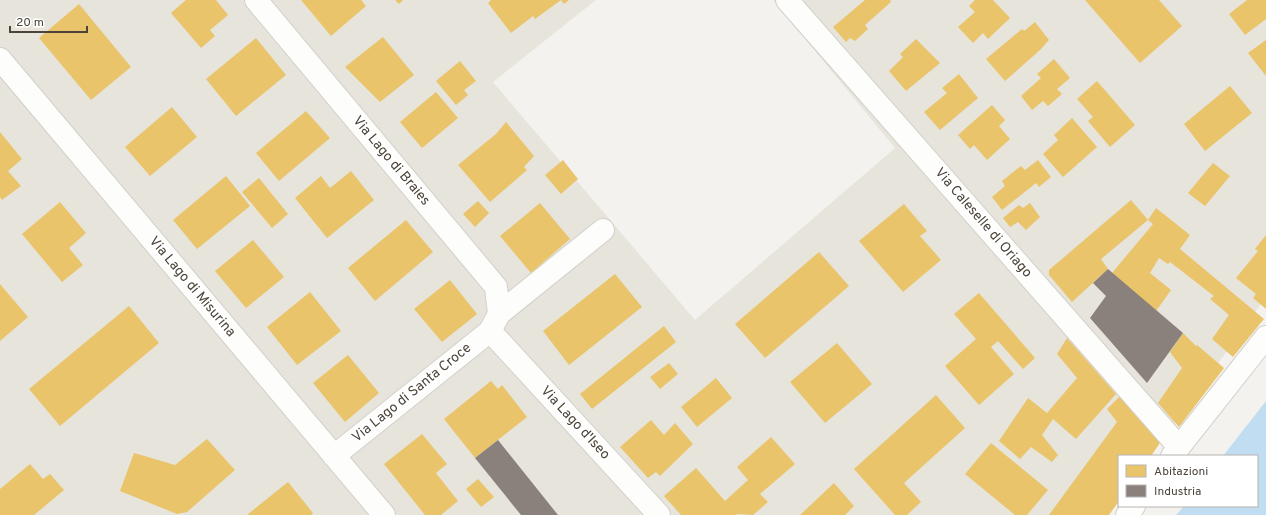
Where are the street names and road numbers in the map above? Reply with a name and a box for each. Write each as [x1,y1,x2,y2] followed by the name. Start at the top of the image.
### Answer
[349,113,433,209] street label: Via Lago di Braies
[931,165,1035,282] street label: Via Caleselle di Oriago
[145,233,239,341] street label: Via Lago di Misurina
[349,340,475,446] street label: Via Lago di Santa Croce
[537,383,613,463] street label: Via Lago d'Iseo

